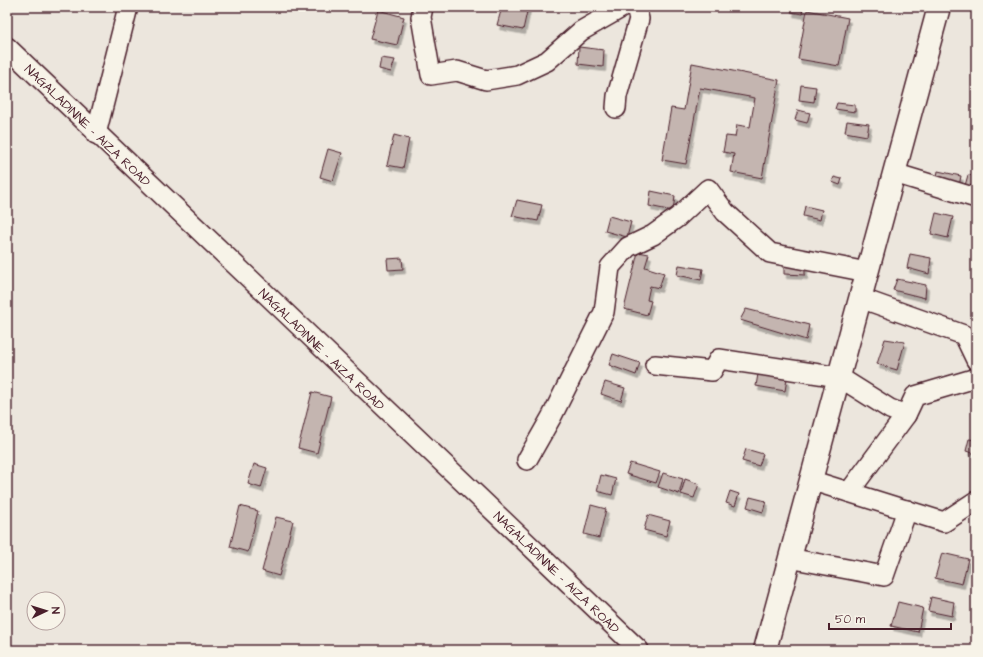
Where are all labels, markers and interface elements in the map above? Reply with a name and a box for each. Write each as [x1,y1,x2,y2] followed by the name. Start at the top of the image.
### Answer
[20,61,155,191] street label: NAGALADINNE - AIZA ROAD
[254,285,389,415] street label: NAGALADINNE - AIZA ROAD
[489,508,624,638] street label: NAGALADINNE - AIZA ROAD
[26,591,66,631] north arrow
[829,605,951,631] scale bar
[48,606,63,614] text: N
[835,611,866,628] text: 50 m

